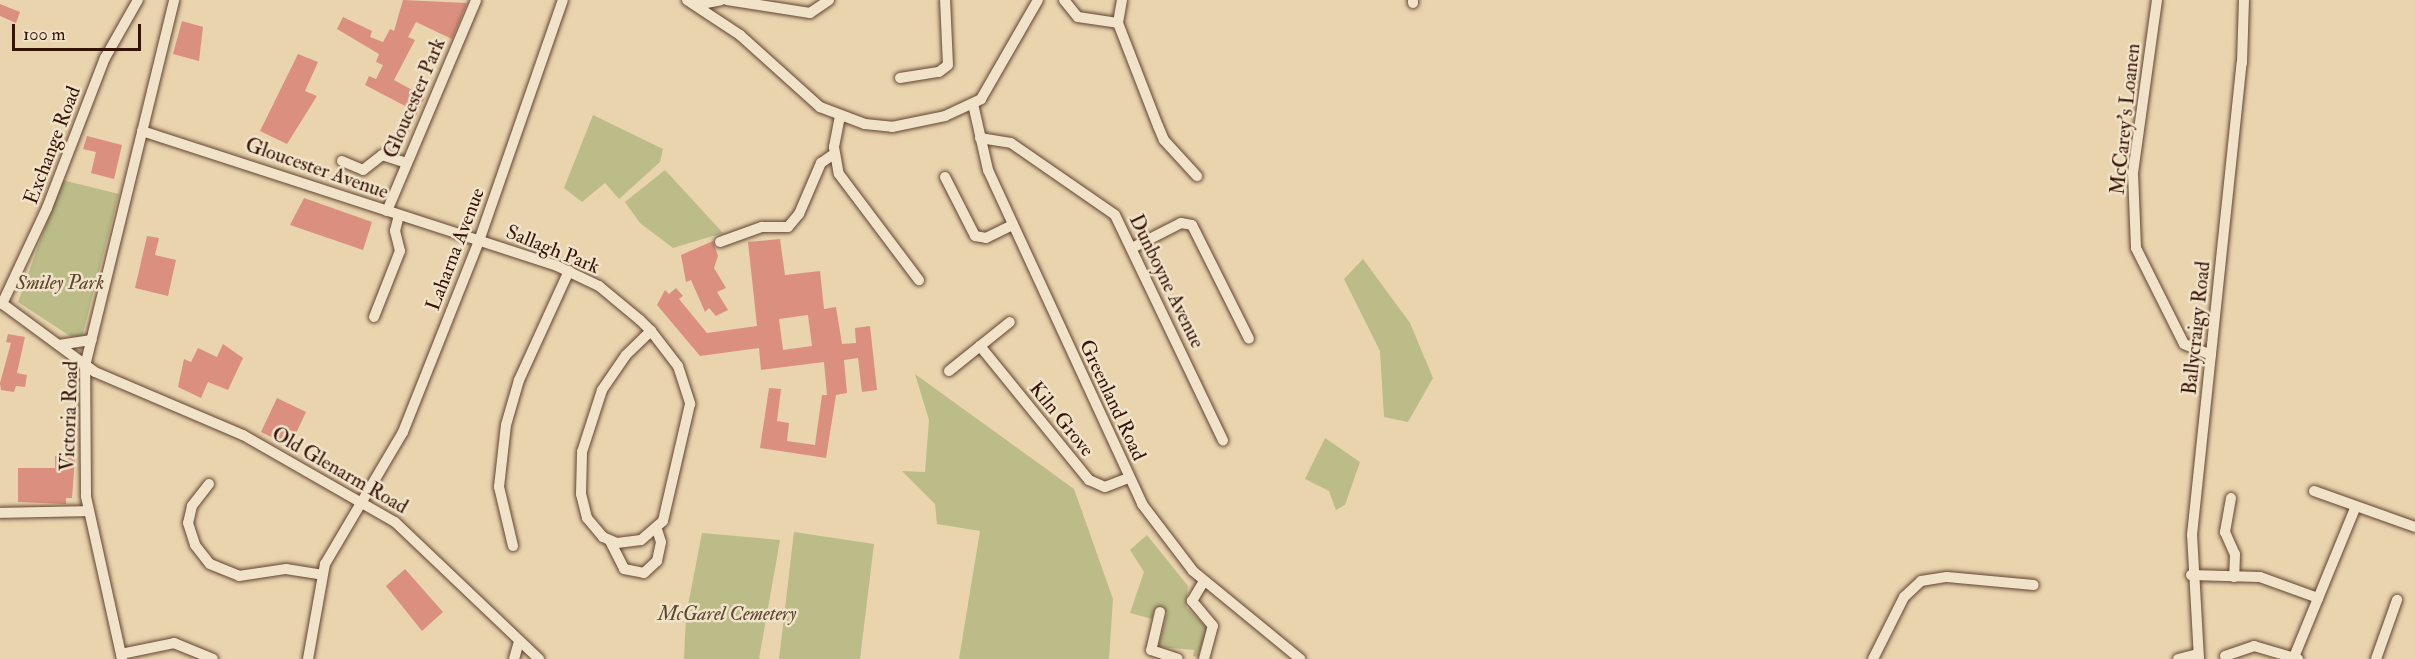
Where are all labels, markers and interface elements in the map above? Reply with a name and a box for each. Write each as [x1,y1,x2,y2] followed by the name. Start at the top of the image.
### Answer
[15,12,144,50] scale bar
[23,23,66,46] text: 100 m
[378,34,450,162] street label: Gloucester Park
[2105,42,2145,196] street label: McCarey's Loanen
[19,83,85,207] street label: Exchange Road
[242,132,392,204] street label: Gloucester Avenue
[421,184,489,314] street label: Laharna Avenue
[1124,210,1210,352] street label: Dunboyne Avenue
[503,219,603,279] street label: Sallagh Park
[2177,260,2215,396] street label: Ballycraigy Road
[16,270,104,294] park label: Smiley Park
[1075,336,1151,464] street label: Greenland Road
[55,360,83,472] street label: Victoria Road
[1025,377,1099,461] street label: Kiln Grove
[268,421,412,519] street label: Old Glenarm Road
[658,601,796,625] park label: McGarel Cemetery

